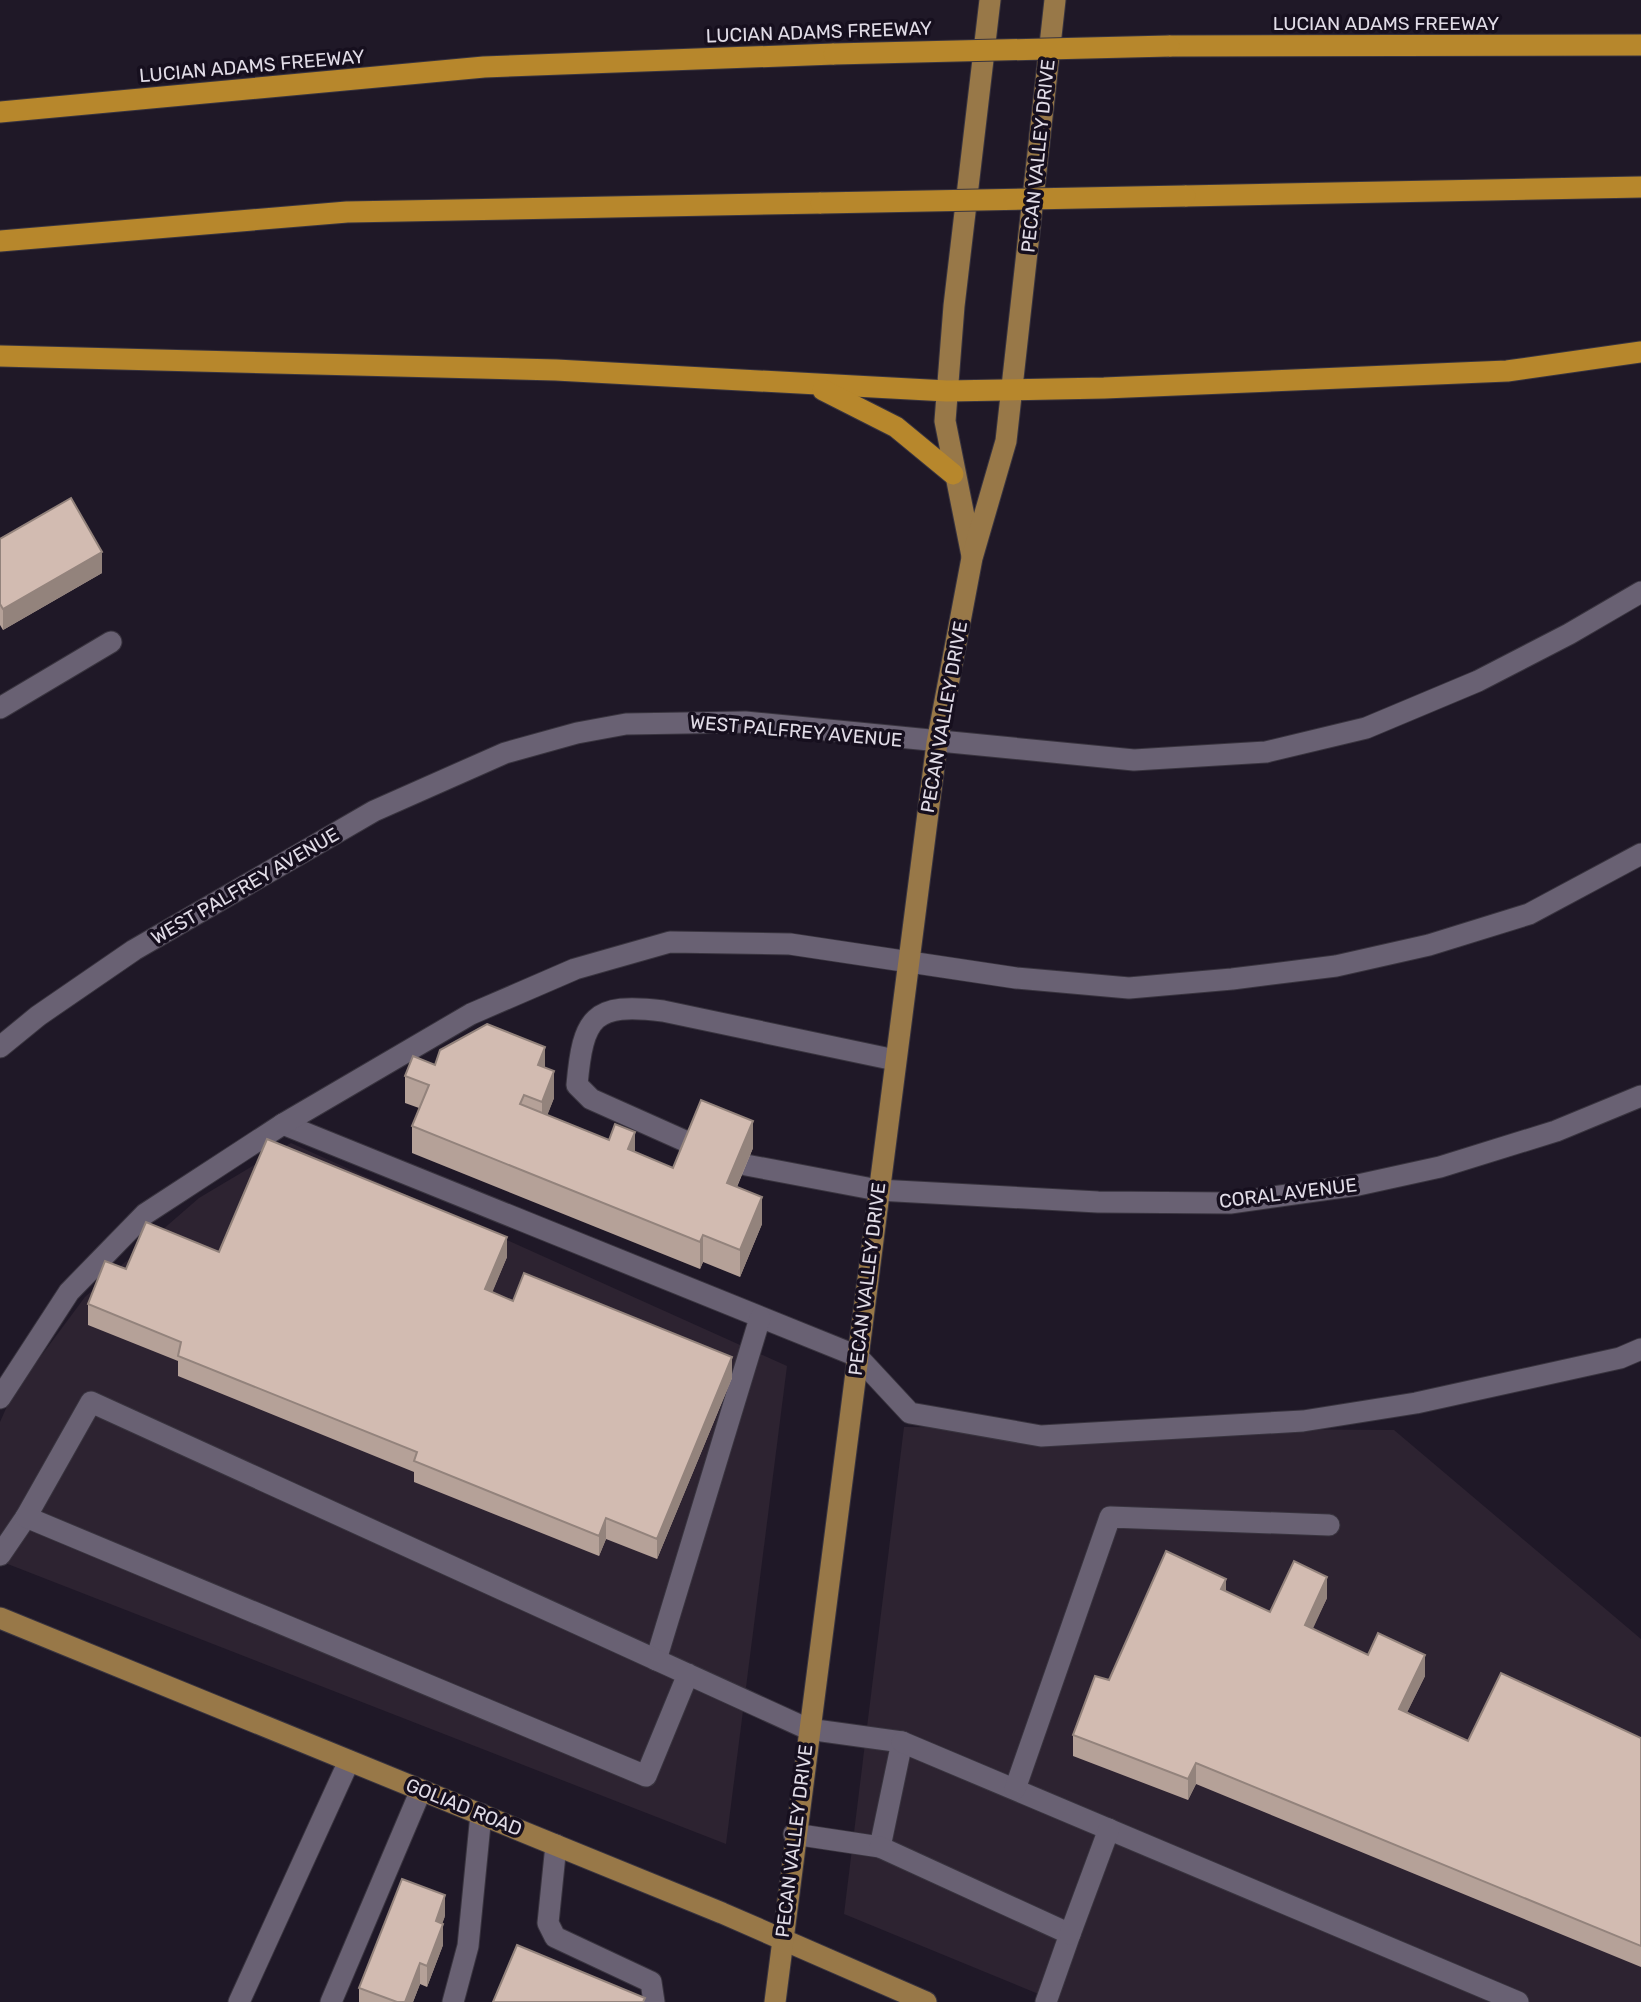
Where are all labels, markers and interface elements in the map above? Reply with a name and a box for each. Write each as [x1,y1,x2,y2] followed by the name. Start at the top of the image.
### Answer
[1273,12,1499,35] street label: LUCIAN ADAMS FREEWAY
[705,17,933,47] street label: LUCIAN ADAMS FREEWAY
[138,45,366,87] street label: LUCIAN ADAMS FREEWAY
[1016,58,1060,254] street label: PECAN VALLEY DRIVE
[916,619,972,815] street label: PECAN VALLEY DRIVE
[689,710,903,752] street label: WEST PALFREY AVENUE
[147,823,343,949] street label: WEST PALFREY AVENUE
[1218,1173,1358,1213] street label: CORAL AVENUE
[844,1181,890,1377] street label: PECAN VALLEY DRIVE
[771,1743,817,1939] street label: PECAN VALLEY DRIVE
[403,1773,525,1841] street label: GOLIAD ROAD

